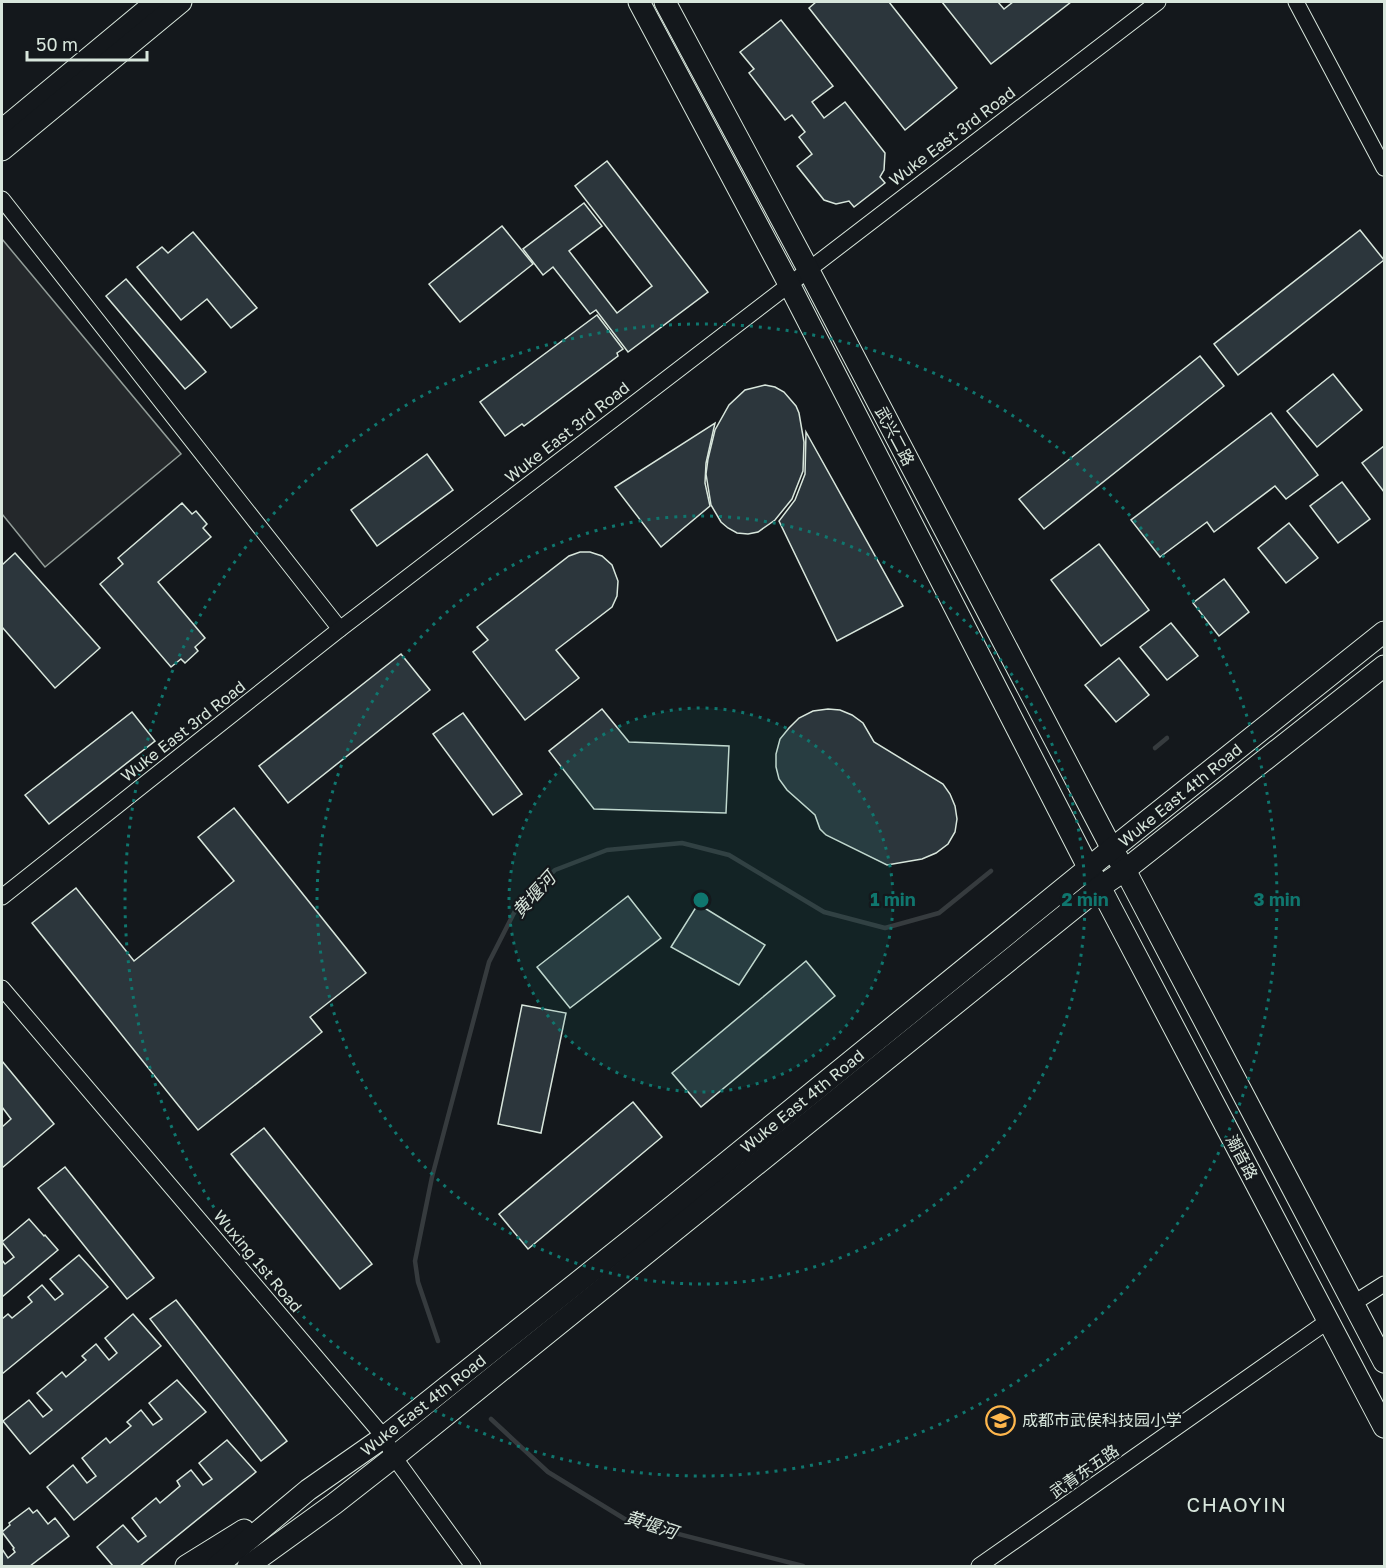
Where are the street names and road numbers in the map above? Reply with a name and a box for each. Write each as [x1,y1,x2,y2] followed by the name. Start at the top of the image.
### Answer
[885,82,1019,190] street label: Wuke East 3rd Road
[501,377,633,487] street label: Wuke East 3rd Road
[871,403,919,469] street label: 武兴二路
[117,676,249,786] street label: Wuke East 3rd Road
[1114,739,1246,851] street label: Wuke East 4th Road
[736,1045,868,1157] street label: Wuke East 4th Road
[1222,1131,1262,1183] street label: 潮音路
[209,1206,307,1316] street label: Wuxing 1st Road
[356,1350,490,1460] street label: Wuke East 4th Road
[1045,1440,1123,1502] street label: 武青东五路

